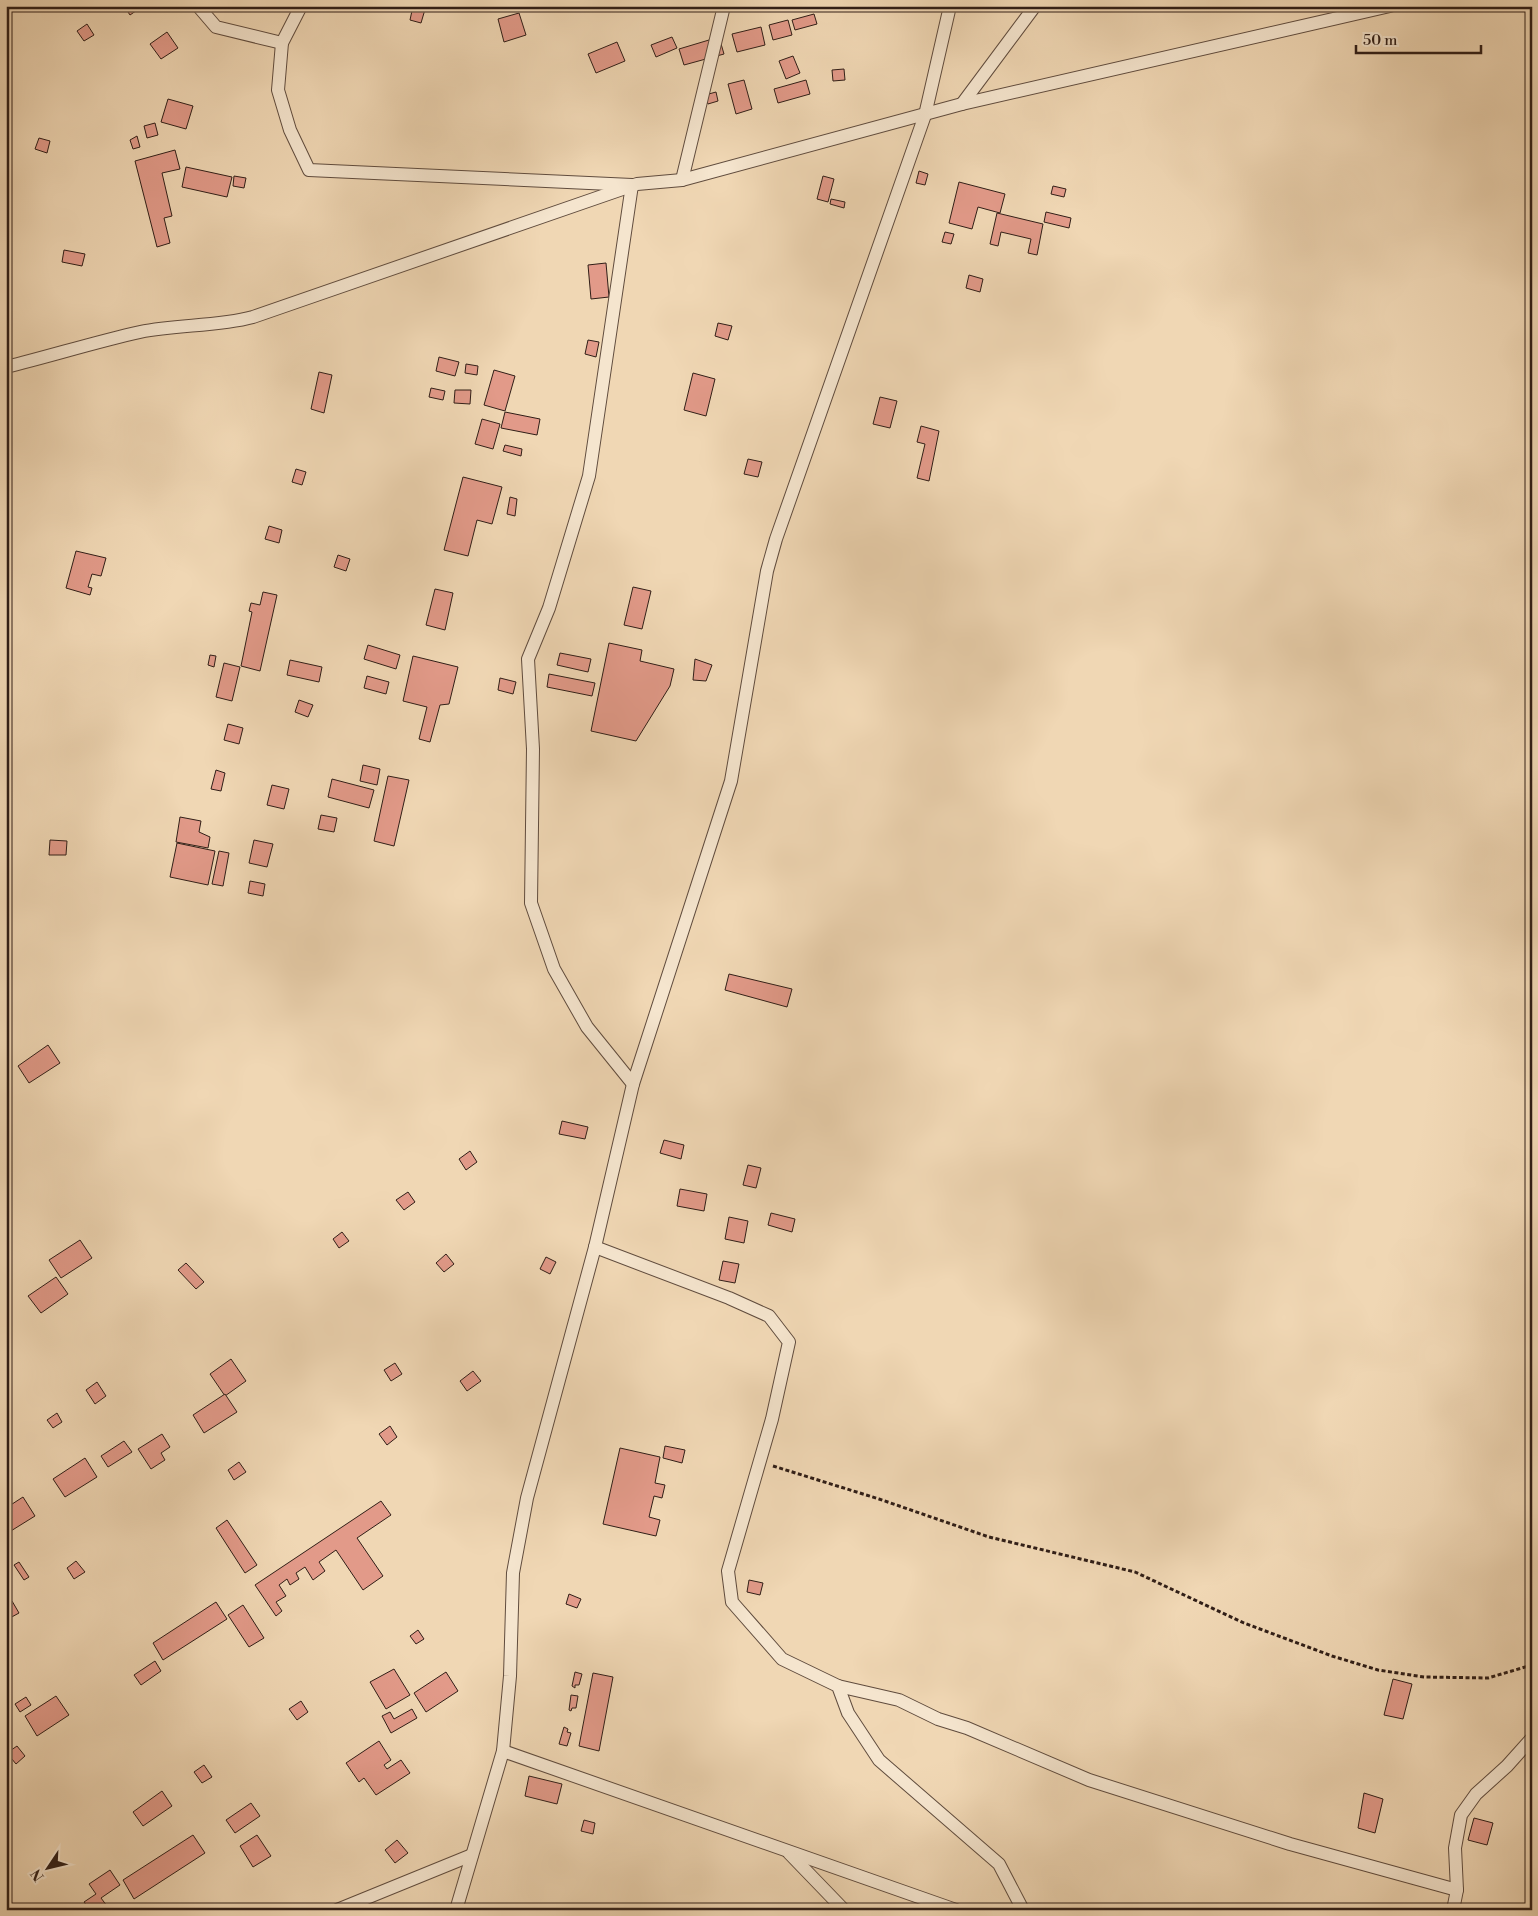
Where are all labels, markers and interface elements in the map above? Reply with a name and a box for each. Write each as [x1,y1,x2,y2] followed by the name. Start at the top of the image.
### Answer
[1356,22,1480,54] scale bar
[1363,31,1397,50] text: 50 m
[22,1844,72,1894] north arrow
[28,1865,49,1885] text: N

